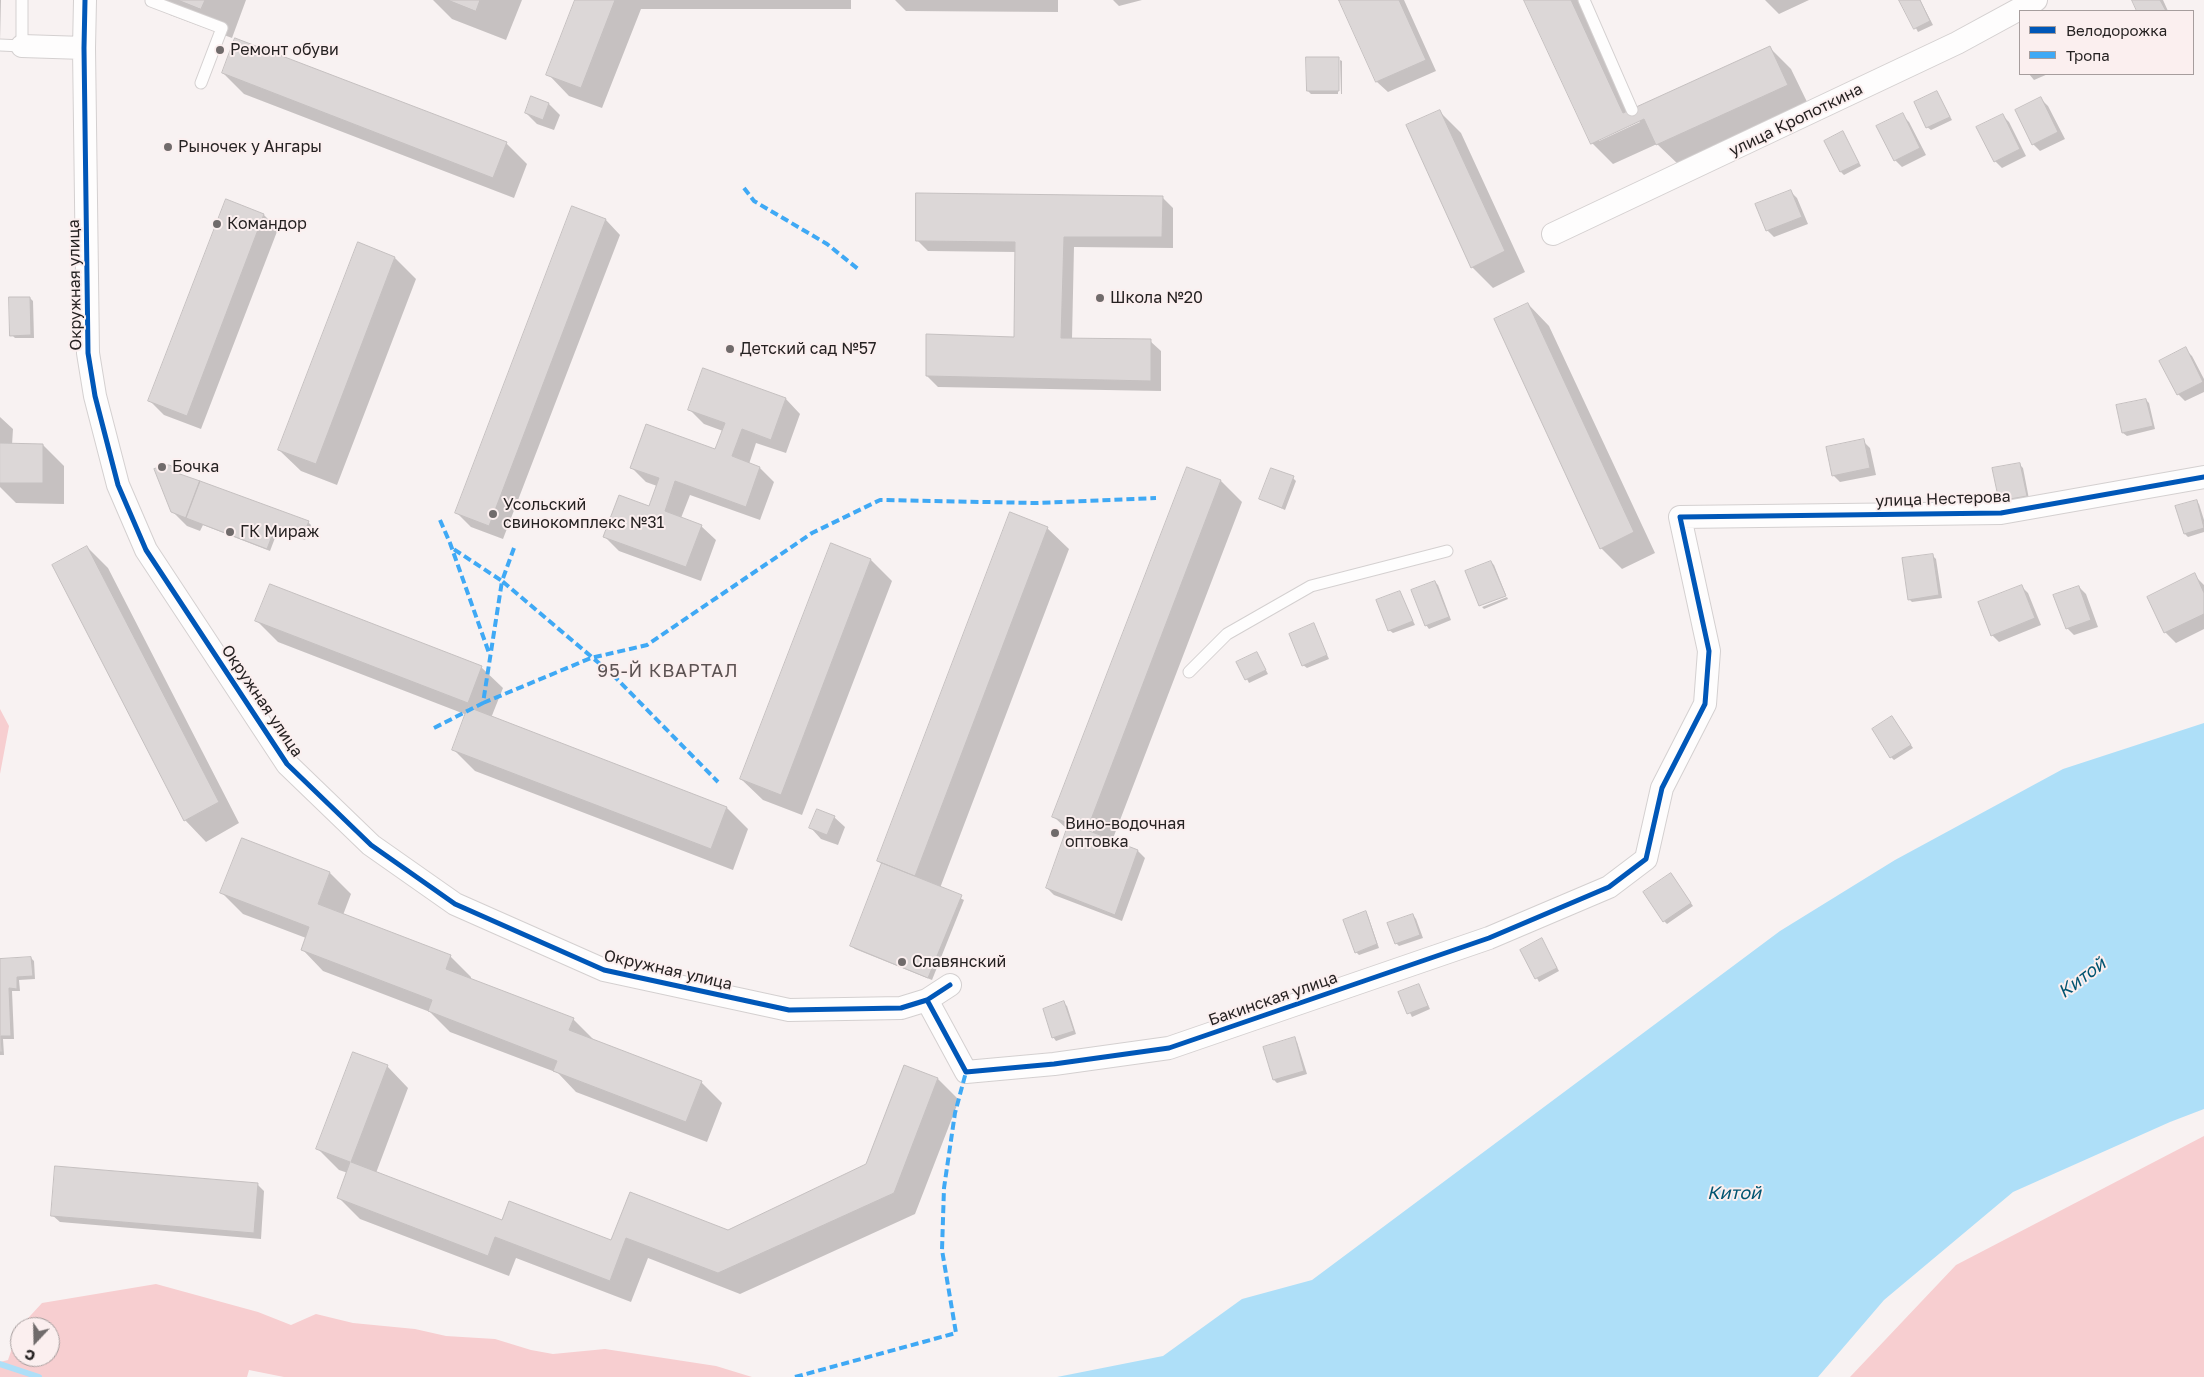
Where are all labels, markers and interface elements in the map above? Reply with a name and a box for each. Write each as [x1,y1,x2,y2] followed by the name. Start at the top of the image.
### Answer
[2019,10,2194,75] legend
[2066,21,2167,39] text: Велодорожка
[230,40,339,60] place label: Ремонт обуви
[214,44,226,56] marker: Ремонт обуви
[2066,46,2110,64] text: Тропа
[1726,79,1866,161] street label: улица Кропоткина
[178,137,322,157] place label: Рыночек у Ангары
[162,141,174,153] marker: Рыночек у Ангары
[227,214,307,234] place label: Командор
[211,218,223,230] marker: Командор
[64,219,86,351] street label: Окружная улица
[1110,288,1203,308] place label: Школа №20
[1094,292,1106,304] marker: Школа №20
[740,339,876,359] place label: Детский сад №57
[724,343,736,355] marker: Детский сад №57
[172,457,219,477] place label: Бочка
[156,461,168,473] marker: Бочка
[1875,487,2011,511] street label: улица Нестерова
[503,495,664,533] place label: Усольский свинокомплекс №31
[487,508,499,520] marker: Усольский свинокомплекс №31
[240,522,319,542] place label: ГК Мираж
[224,526,236,538] marker: ГК Мираж
[217,641,307,761] street label: Окружная улица
[596,660,740,682] district label: 95-Й КВАРТАЛ
[1065,814,1185,852] place label: Вино-водочная оптовка
[1049,827,1061,839] marker: Вино-водочная оптовка
[602,946,734,994] street label: Окружная улица
[912,952,1006,972] place label: Славянский
[2054,953,2110,1003] water label: Китой
[896,956,908,968] marker: Славянский
[1206,968,1340,1030] street label: Бакинская улица
[1707,1182,1761,1204] water label: Китой
[10,1317,60,1367] north arrow
[22,1346,38,1365] text: С

